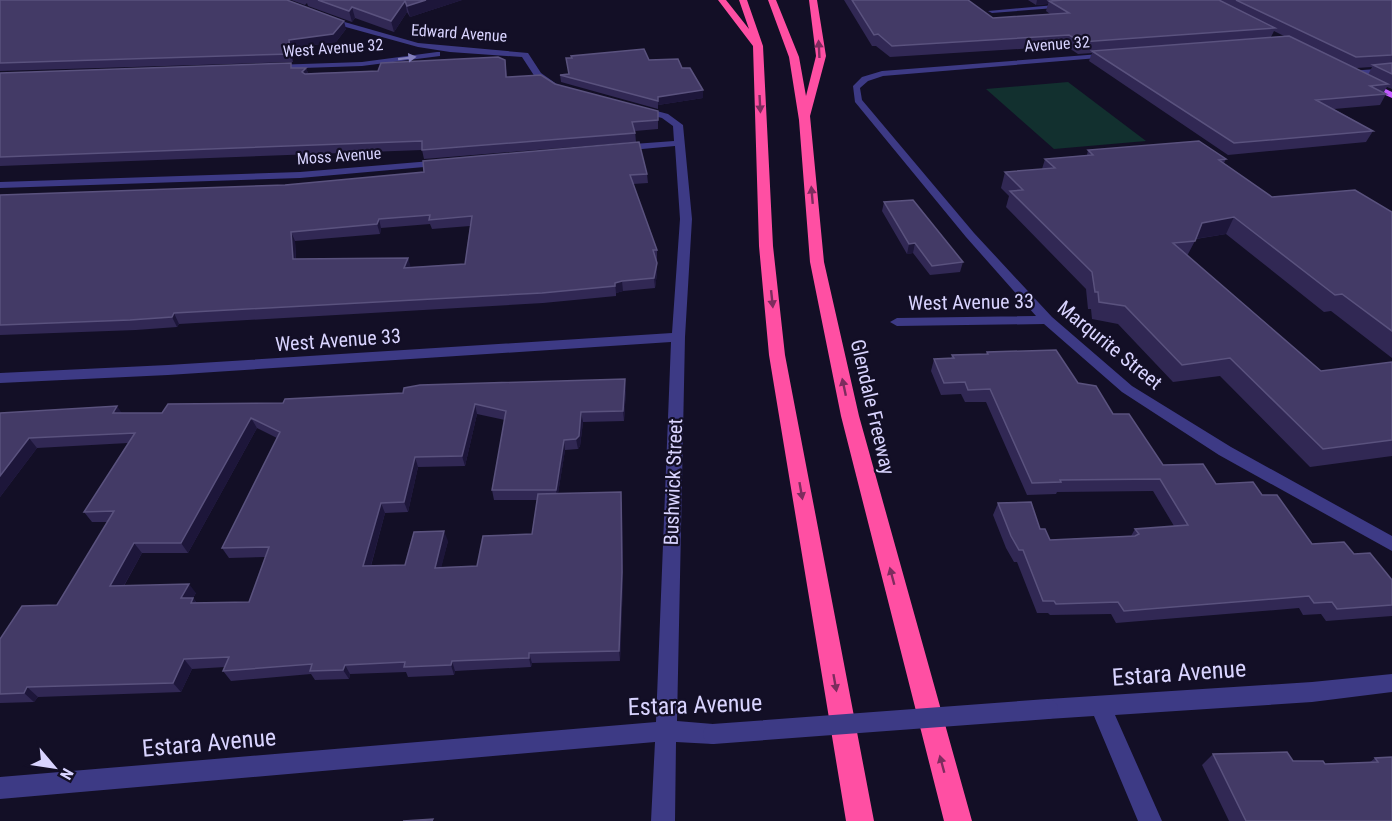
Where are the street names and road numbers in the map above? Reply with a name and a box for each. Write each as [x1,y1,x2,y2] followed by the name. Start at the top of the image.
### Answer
[410,20,508,46] street label: Edward Avenue
[1024,32,1090,56] street label: Avenue 32
[282,35,384,61] street label: West Avenue 32
[296,144,382,168] street label: Moss Avenue
[908,289,1034,315] street label: West Avenue 33
[1053,295,1167,395] street label: Marqurite Street
[274,324,402,356] street label: West Avenue 33
[846,337,900,477] street label: Glendale Freeway
[659,418,687,546] street label: Bushwick Street
[1111,654,1247,692] street label: Estara Avenue
[627,689,763,721] street label: Estara Avenue
[141,723,277,763] street label: Estara Avenue

